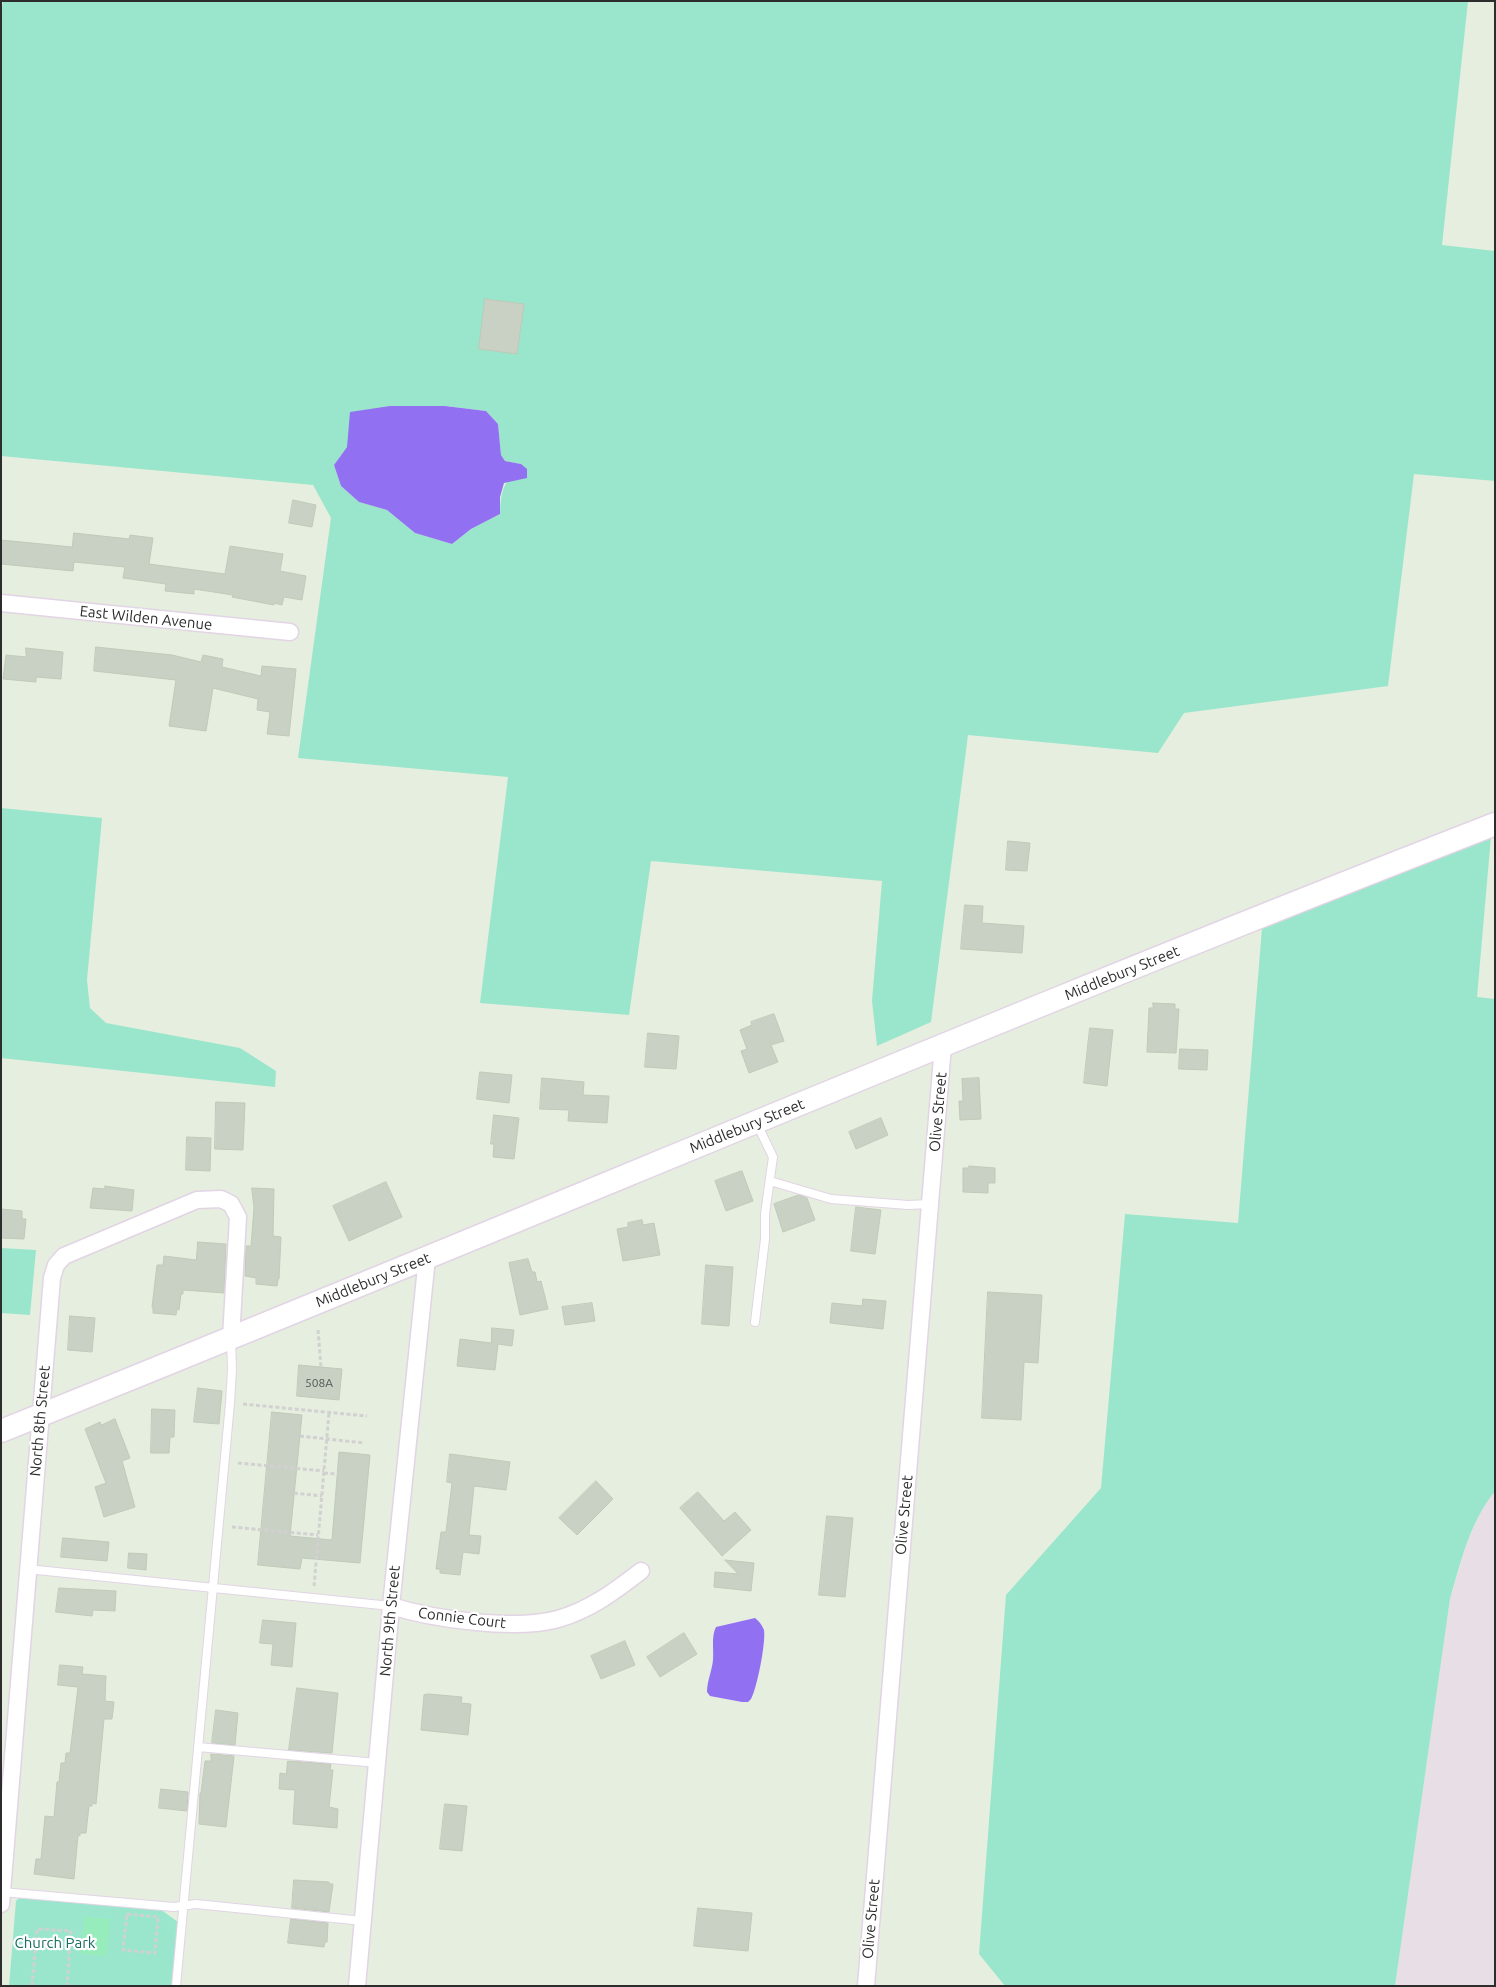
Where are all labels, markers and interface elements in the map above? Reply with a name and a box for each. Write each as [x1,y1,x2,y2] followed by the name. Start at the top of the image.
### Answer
[79,602,213,634] street label: East Wilden Avenue
[1062,942,1182,1004] street label: Middlebury Street
[926,1071,950,1153] street label: Olive Street
[687,1095,807,1157] street label: Middlebury Street
[313,1249,433,1311] street label: Middlebury Street
[26,1365,54,1477] street label: North 8th Street
[305,1376,333,1390] house number: 508A
[892,1474,916,1556] street label: Olive Street
[376,1565,404,1677] street label: North 9th Street
[417,1604,507,1632] street label: Connie Court
[859,1878,883,1960] street label: Olive Street
[15,1934,95,1952] park label: Church Park

